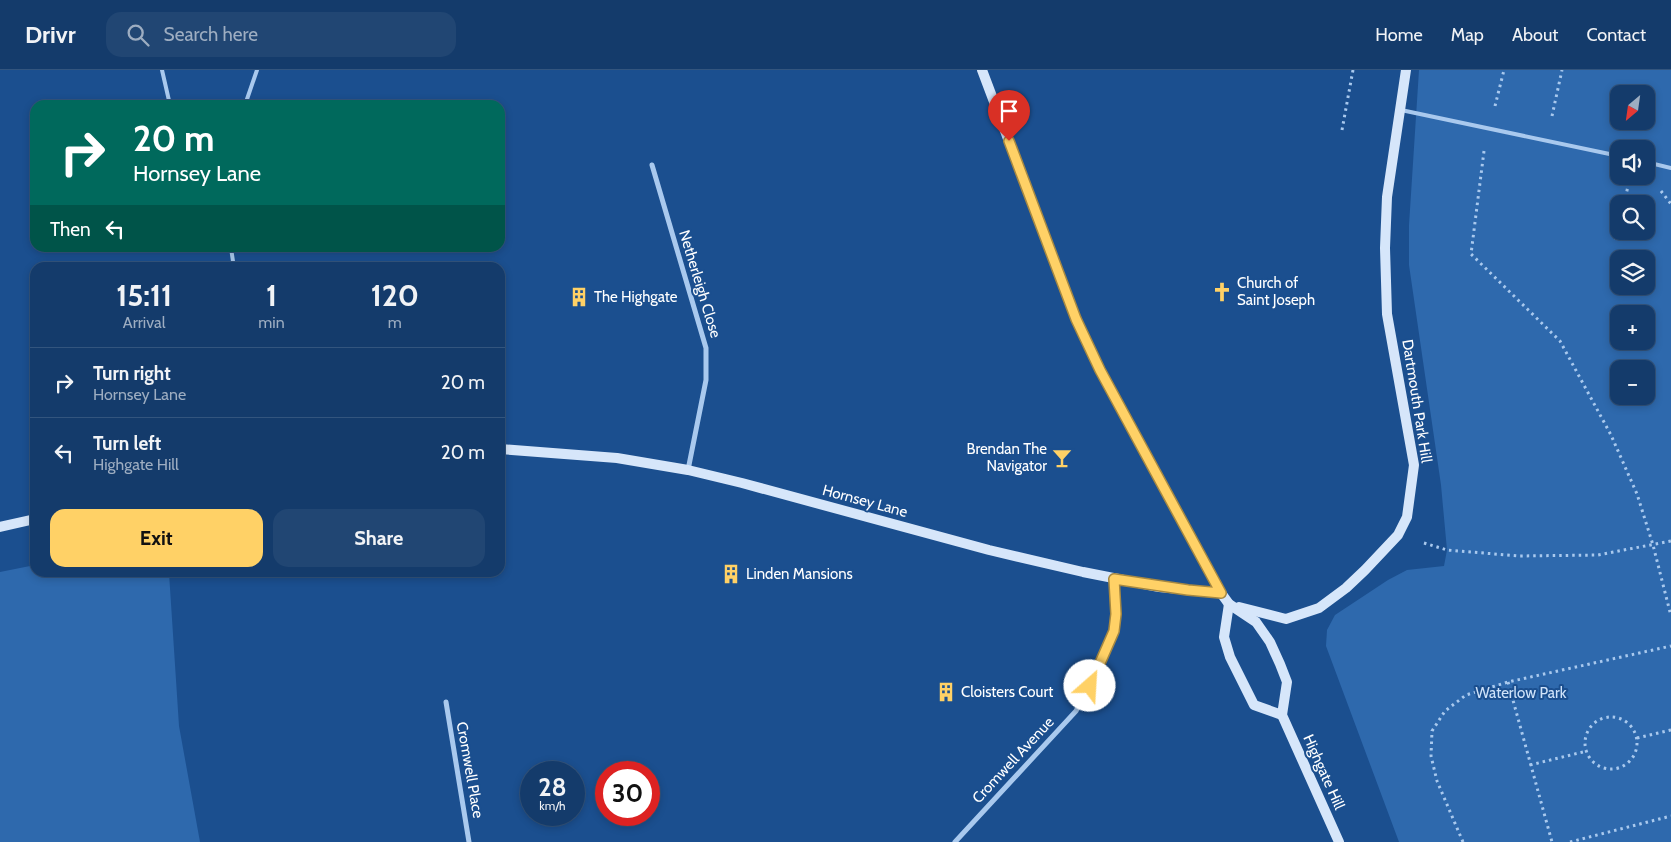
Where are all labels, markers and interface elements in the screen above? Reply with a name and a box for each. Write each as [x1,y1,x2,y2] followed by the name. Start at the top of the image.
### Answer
[106,12,456,57] search box
[25,20,76,49] text: Drivr
[124,21,152,49] icon: search
[164,23,258,46] text: Search here
[1375,24,1423,46] text: Home
[1451,24,1484,46] text: Map
[1512,24,1558,46] text: About
[1586,24,1646,46] text: Contact
[1610,85,1655,130] north arrow
[1610,85,1655,405] map controls
[988,90,1030,141] pin
[995,97,1023,125] icon: arrive
[133,117,215,160] text: 20 m
[50,120,115,185] icon: right
[1610,140,1655,185] button: sound
[133,160,261,187] text: Hornsey Lane
[1610,195,1655,240] button: search
[101,215,129,243] icon: left
[50,218,91,241] text: Then
[675,228,725,340] street label: Netherleigh Close
[1610,250,1655,295] button: layers
[1237,274,1315,309] place label: Church of Saint Joseph
[116,277,172,314] text: 15:11
[266,277,277,314] text: 1
[371,277,419,314] text: 120
[1211,281,1233,303] church icon: Church of Saint Joseph
[568,286,590,308] building icon: The Highgate
[594,288,678,306] place label: The Highgate
[1610,305,1655,350] button: +
[123,313,165,332] text: Arrival
[258,313,285,332] text: min
[388,313,402,332] text: m
[1398,338,1436,464] street label: Dartmouth Park Hill
[1610,360,1655,405] button: −
[93,362,171,385] text: Turn right
[50,369,78,397] icon: right
[441,371,485,394] text: 20 m
[93,385,186,404] text: Hornsey Lane
[93,432,161,455] text: Turn left
[50,439,78,467] icon: left
[967,440,1047,475] place label: Brendan The Navigator
[441,441,485,464] text: 20 m
[1051,447,1073,469] bar icon: Brendan The Navigator
[93,455,179,474] text: Highgate Hill
[821,481,910,521] street label: Hornsey Lane
[50,509,263,567] button: Exit
[273,509,485,567] button: Share
[720,563,742,585] building icon: Linden Mansions
[746,565,853,583] place label: Linden Mansions
[1063,659,1115,711] position arrow
[935,681,957,703] building icon: Cloisters Court
[961,683,1053,701] place label: Cloisters Court
[1476,684,1567,702] park label: Waterlow Park
[968,713,1058,807] street label: Cromwell Avenue
[453,720,487,820] street label: Cromwell Place
[1299,732,1349,813] street label: Highgate Hill
[595,761,660,826] speed limit sign: 30
[538,772,567,802] text: 28
[539,798,566,813] text: km/h

